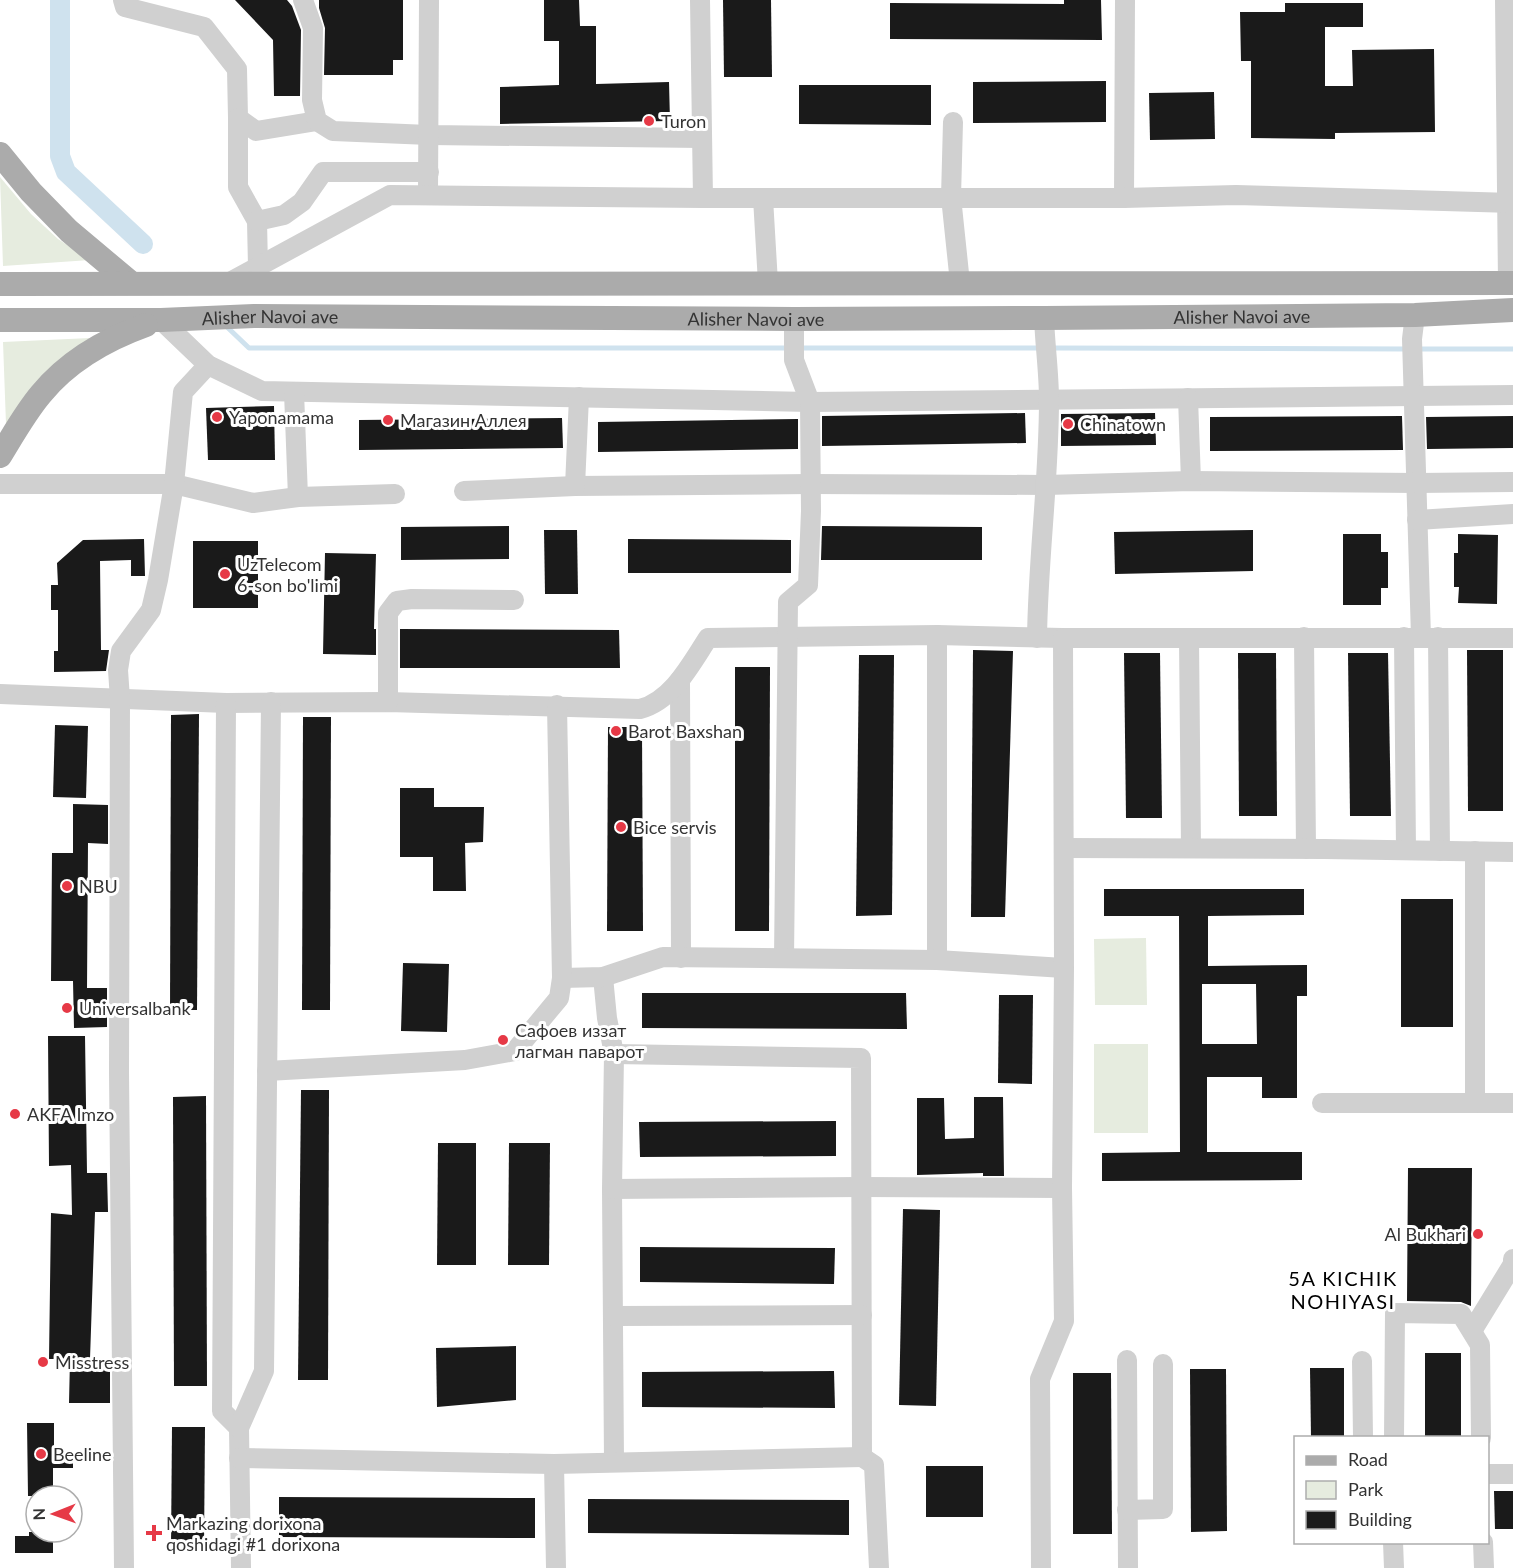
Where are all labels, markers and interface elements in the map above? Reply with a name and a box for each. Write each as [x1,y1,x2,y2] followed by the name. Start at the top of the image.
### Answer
[661,110,706,132] place label: Turon
[642,114,656,128] marker: Turon
[201,305,338,329] street label: Alisher Navoi ave
[1173,305,1310,328] street label: Alisher Navoi ave
[688,307,824,330] street label: Alisher Navoi ave
[229,406,334,428] place label: Yaponamama
[400,409,527,431] place label: Магазин Аллея
[210,410,224,424] marker: Yaponamama
[381,413,395,427] marker: Магазин Аллея
[1080,413,1166,435] place label: Chinatown
[1061,417,1075,431] marker: Chinatown
[237,553,338,596] place label: UzTelecom 6-son bo'limi
[218,567,232,581] marker: UzTelecom 6-son bo'limi
[628,720,742,742] place label: Barot Baxshan
[609,724,623,738] marker: Barot Baxshan
[633,816,717,838] place label: Bice servis
[614,820,628,834] marker: Bice servis
[79,875,118,897] place label: NBU
[60,879,74,893] marker: NBU
[79,997,191,1019] place label: Universalbank
[60,1001,74,1015] marker: Universalbank
[515,1019,644,1062] place label: Сафоев иззат лагман паварот
[496,1033,510,1047] marker: Сафоев иззат лагман паварот
[27,1103,114,1125] place label: AKFA Imzo
[8,1107,22,1121] marker: AKFA Imzo
[1385,1223,1466,1245] place label: Al Bukhari
[1471,1227,1485,1241] marker: Al Bukhari
[1288,1266,1398,1313] district label: 5A KICHIK NOHIYASI
[55,1351,129,1373] place label: Misstress
[36,1355,50,1369] marker: Misstress
[1294,1436,1489,1544] legend
[53,1443,112,1465] place label: Beeline
[34,1447,48,1461] marker: Beeline
[1348,1448,1388,1470] text: Road
[1348,1478,1384,1500] text: Park
[24,1484,84,1544] north arrow
[29,1508,48,1521] text: N
[1348,1508,1412,1530] text: Building
[166,1512,340,1555] place label: Markazing dorixona qoshidagi #1 dorixona
[147,1526,161,1540] marker: Markazing dorixona qoshidagi #1 dorixona

